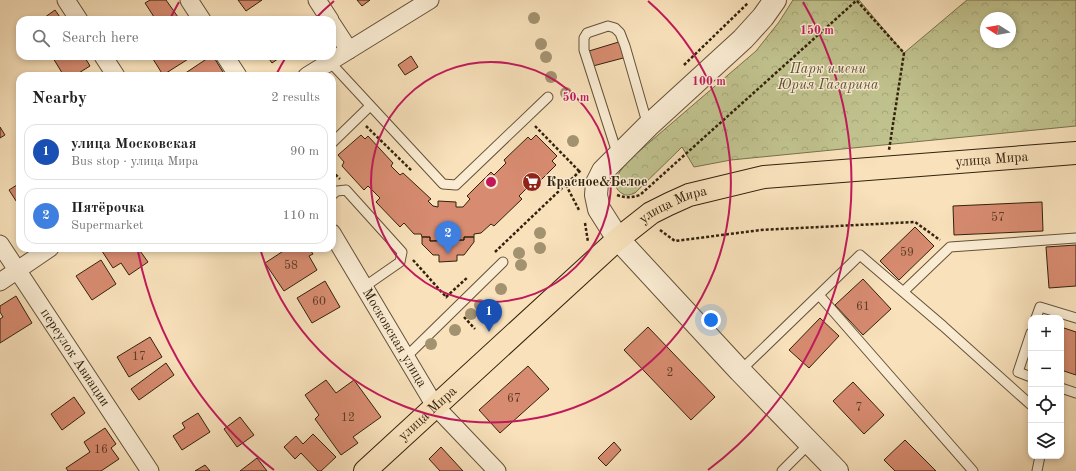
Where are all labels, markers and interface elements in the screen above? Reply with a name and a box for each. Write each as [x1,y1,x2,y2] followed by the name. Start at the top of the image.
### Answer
[980,12,1016,48] north arrow
[16,16,336,60] search box
[800,24,834,37] text: 150 m
[30,27,52,49] icon: search
[62,31,139,46] text: Search here
[776,62,879,93] park label: Парк имени Юрия Гагарина
[692,76,726,88] text: 100 m
[32,90,87,107] text: Nearby
[271,91,320,104] text: 2 results
[563,91,590,104] text: 50 m
[71,137,196,152] text: улица Московская
[42,145,50,158] text: 1
[290,145,319,158] text: 90 m
[955,150,1029,169] street label: улица Мира
[71,155,198,168] text: Bus stop · улица Мира
[521,171,543,193] supermarket icon: Красное&Белое
[484,175,498,189] centre of rings
[546,175,648,189] place label: Красное&Белое
[637,184,708,226] street label: улица Мира
[71,201,145,216] text: Пятёрочка
[42,209,50,222] text: 2
[282,209,319,222] text: 110 m
[991,211,1005,224] house number: 57
[71,219,143,232] text: Supermarket
[435,221,461,254] pin: 2
[900,246,914,259] house number: 59
[284,259,298,272] house number: 58
[360,286,429,390] street label: Московская улица
[312,296,326,308] house number: 60
[476,299,502,332] pin: 1
[856,301,870,313] house number: 61
[38,306,112,409] street label: переулок Авиации
[701,310,721,330] your location
[1028,315,1064,459] map controls
[1028,315,1064,351] button: +
[132,351,146,363] house number: 17
[1028,351,1064,387] button: −
[667,367,673,379] house number: 2
[396,384,459,443] street label: улица Мира
[1028,387,1064,423] button: locate
[507,393,521,405] house number: 67
[856,402,862,414] house number: 7
[341,412,355,424] house number: 12
[1028,423,1064,459] button: layers
[94,444,108,456] house number: 16

